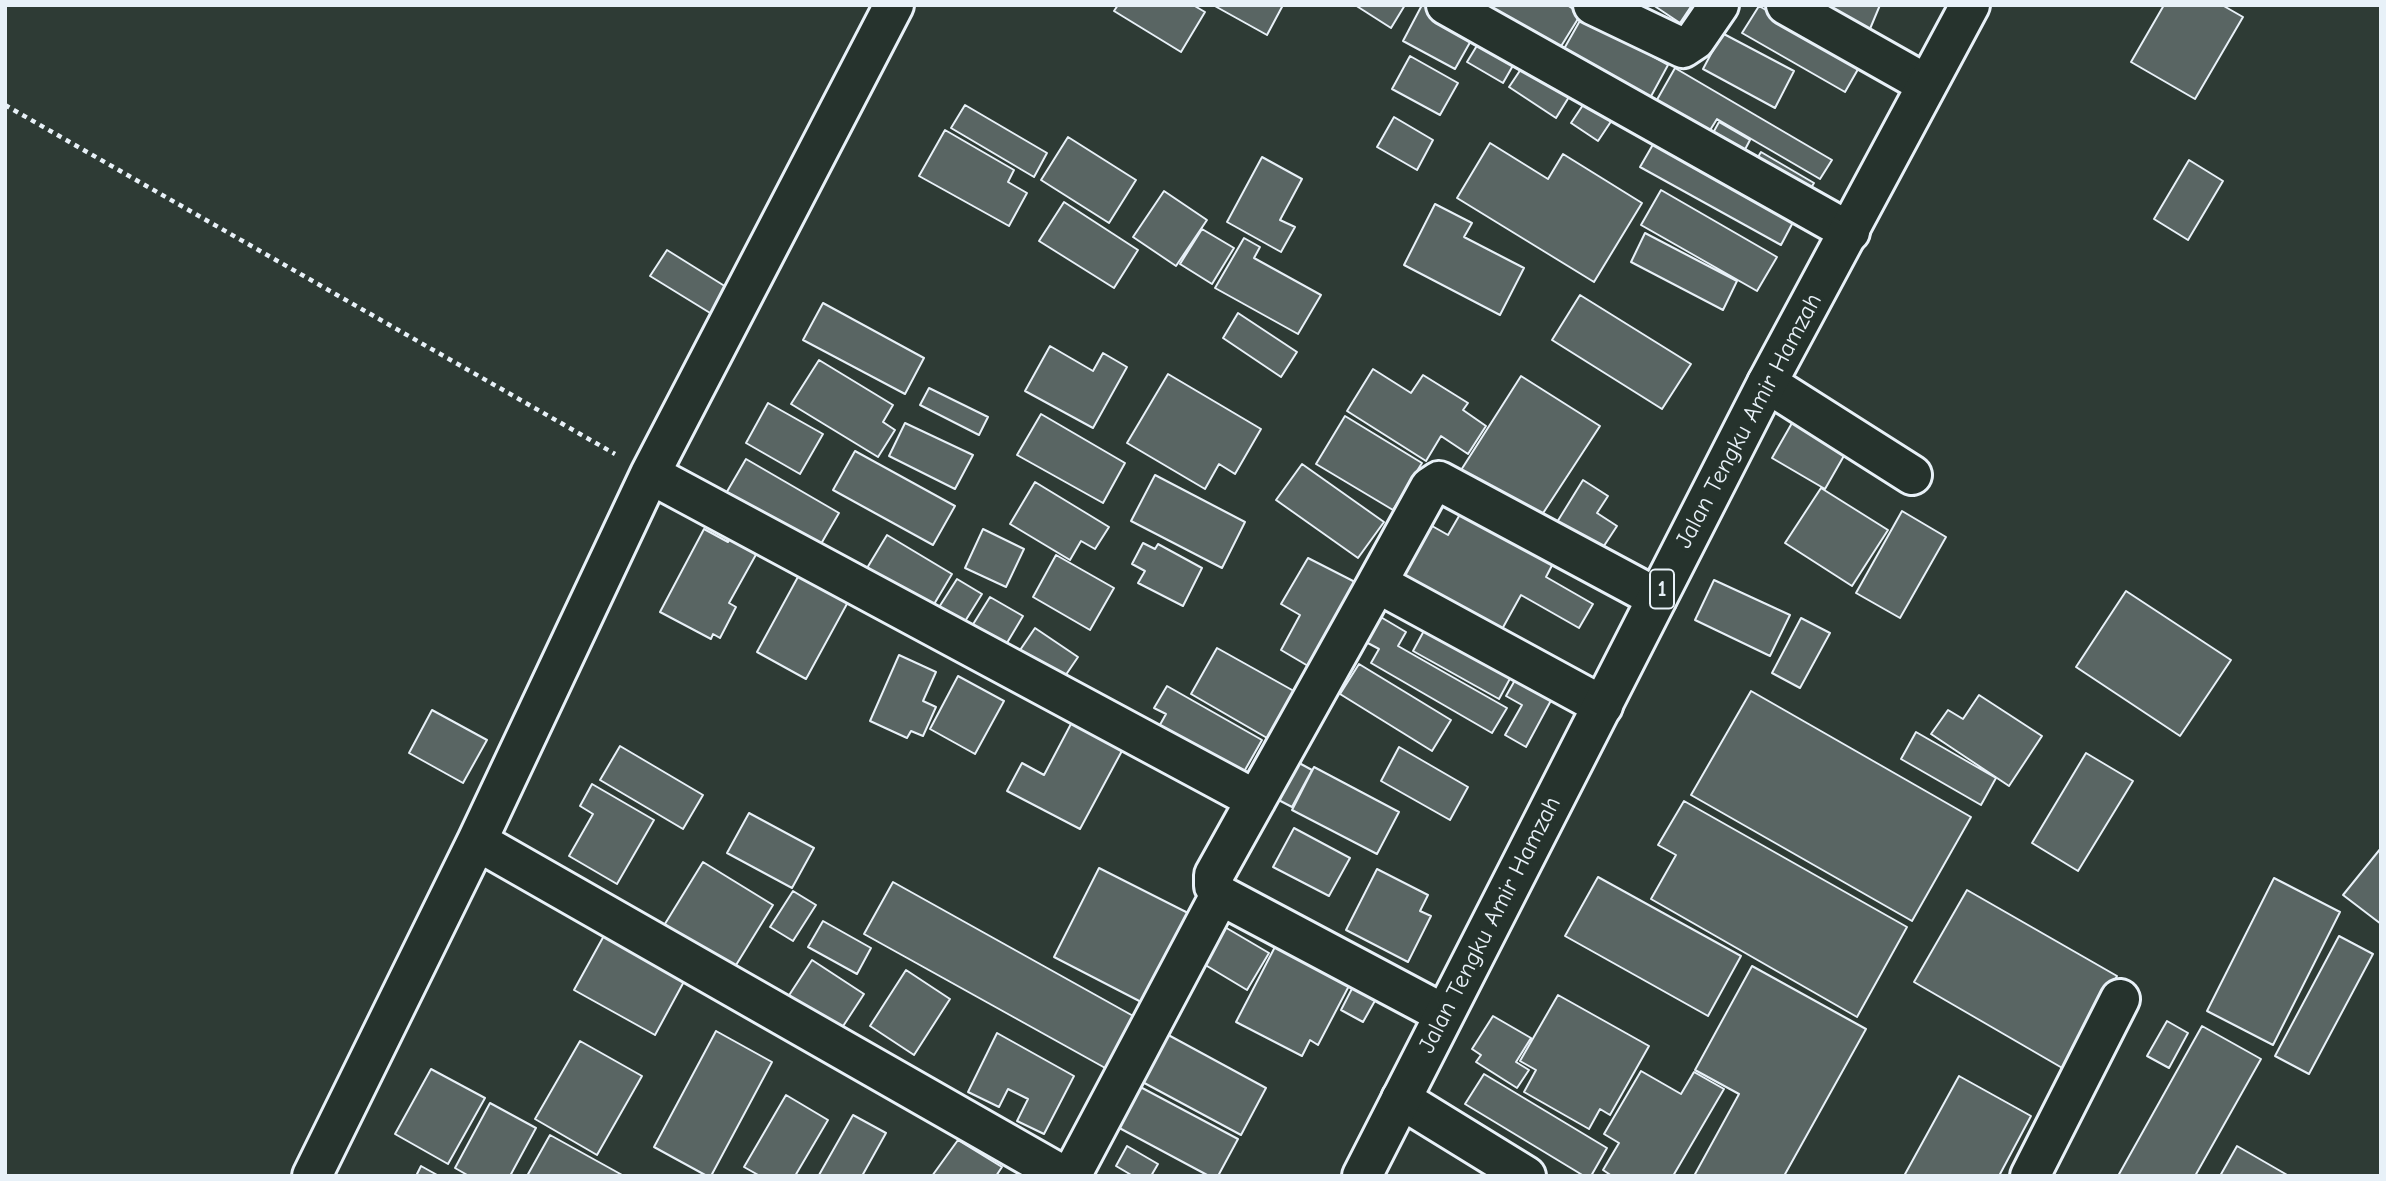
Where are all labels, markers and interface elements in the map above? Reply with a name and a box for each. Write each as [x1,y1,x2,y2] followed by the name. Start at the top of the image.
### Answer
[1670,289,1828,553] street label: Jalan Tengku Amir Hamzah
[1650,569,1674,608] road number: 1
[1413,792,1567,1058] street label: Jalan Tengku Amir Hamzah

